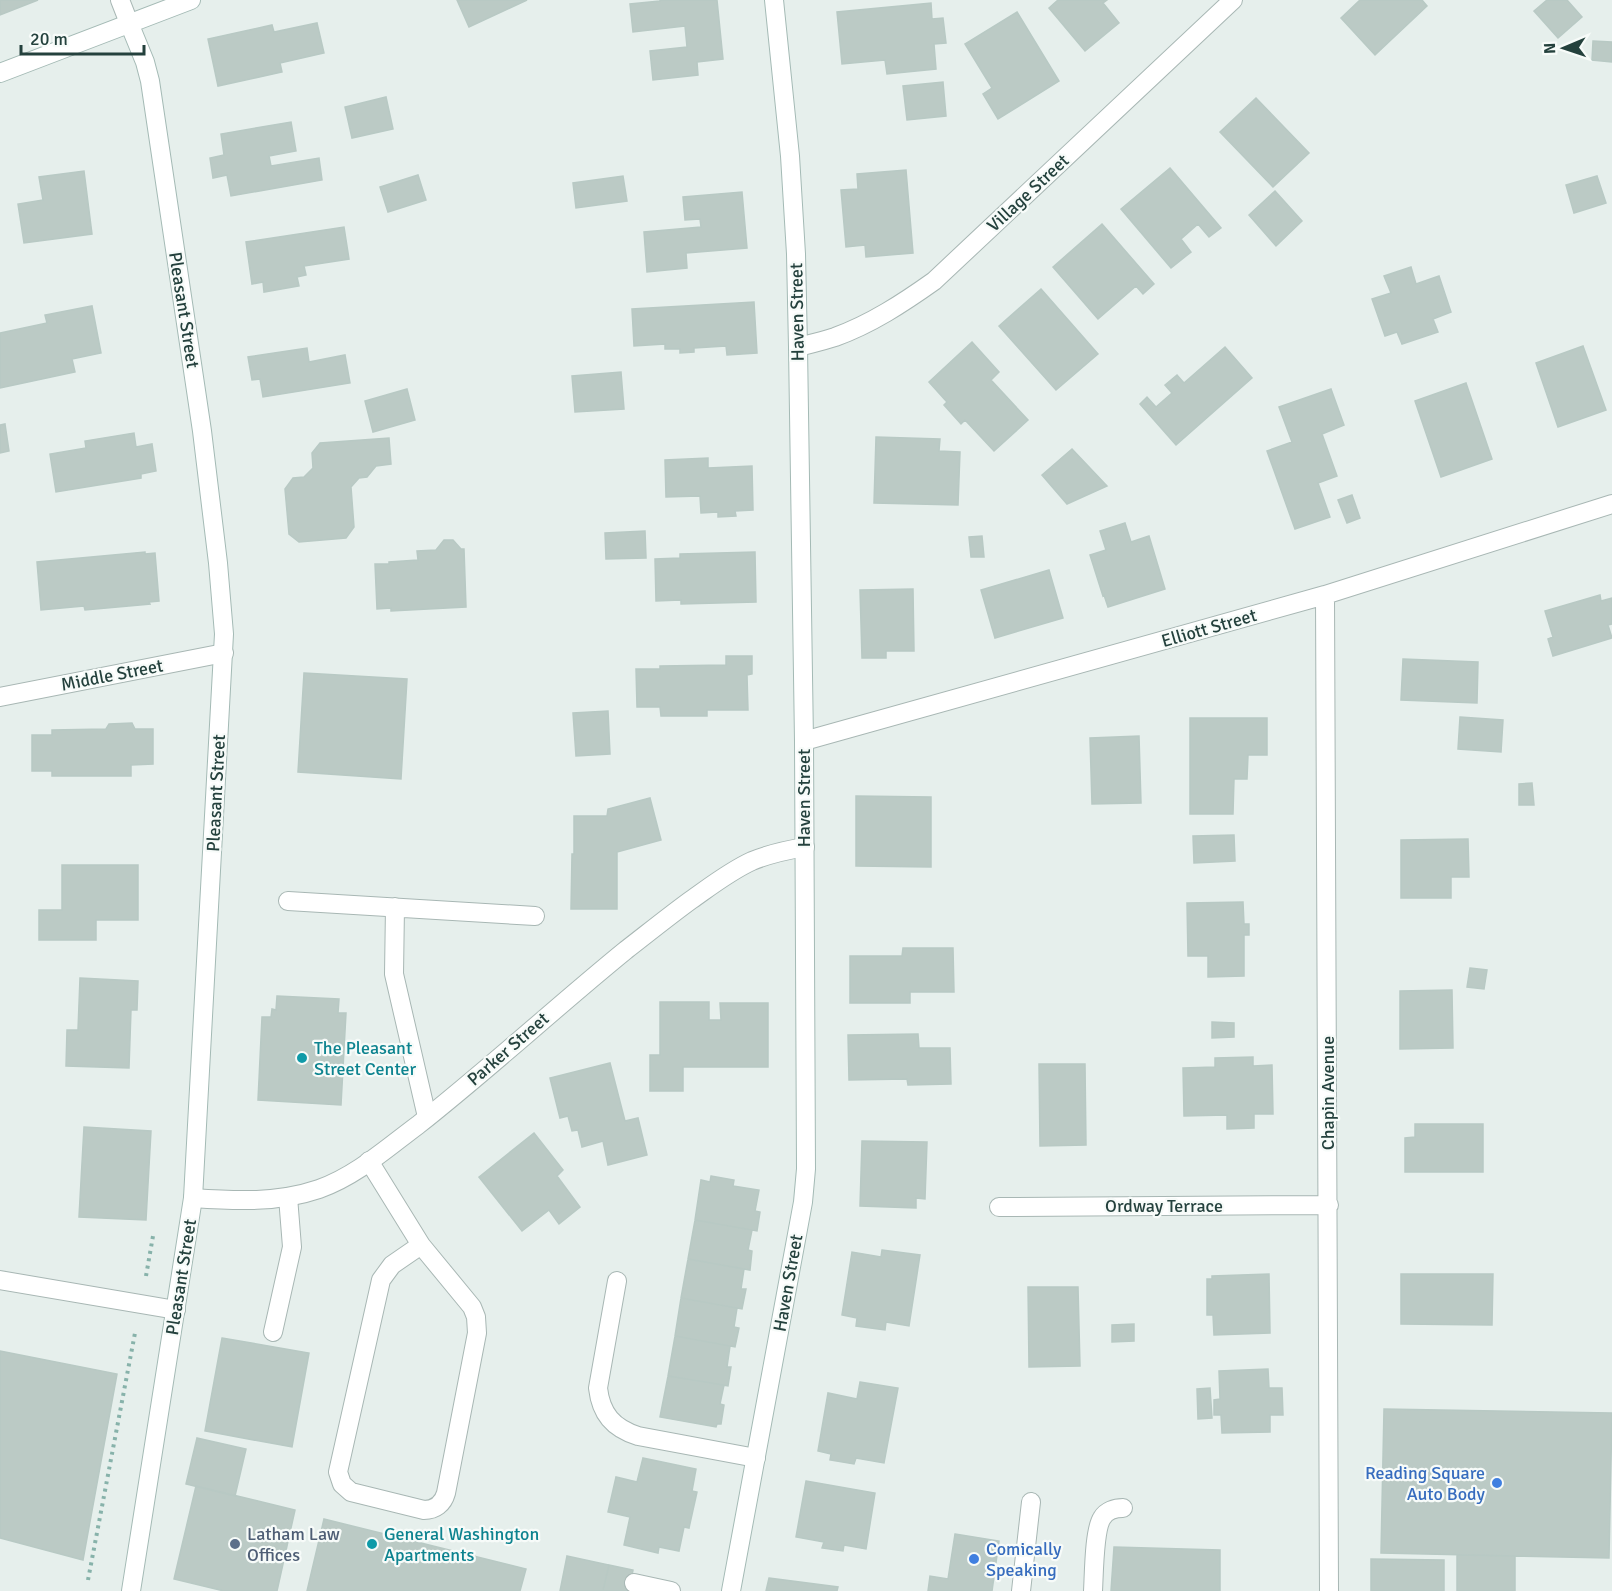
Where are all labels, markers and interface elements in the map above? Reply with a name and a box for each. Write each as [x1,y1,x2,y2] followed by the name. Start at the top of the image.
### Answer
[21,18,144,56] scale bar
[1534,18,1594,78] north arrow
[30,28,68,50] text: 20 m
[1540,43,1560,54] text: N
[982,149,1074,237] street label: Village Street
[164,250,204,370] street label: Pleasant Street
[785,263,809,361] street label: Haven Street
[1159,604,1259,652] street label: Elliott Street
[59,654,165,696] street label: Middle Street
[202,734,230,852] street label: Pleasant Street
[793,749,815,847] street label: Haven Street
[463,1008,553,1090] street label: Parker Street
[1317,1036,1339,1150] street label: Chapin Avenue
[314,1037,417,1080] place label: The Pleasant Street Center
[295,1051,309,1065] marker: The Pleasant Street Center
[1105,1195,1223,1217] street label: Ordway Terrace
[161,1217,201,1337] street label: Pleasant Street
[769,1233,807,1333] street label: Haven Street
[1365,1462,1486,1505] place label: Reading Square Auto Body
[1490,1476,1504,1490] marker: Reading Square Auto Body
[247,1523,340,1566] place label: Latham Law Offices
[384,1523,539,1566] place label: General Washington Apartments
[228,1537,242,1551] marker: Latham Law Offices
[365,1537,379,1551] marker: General Washington Apartments
[986,1538,1062,1581] place label: Comically Speaking
[967,1552,981,1566] marker: Comically Speaking

